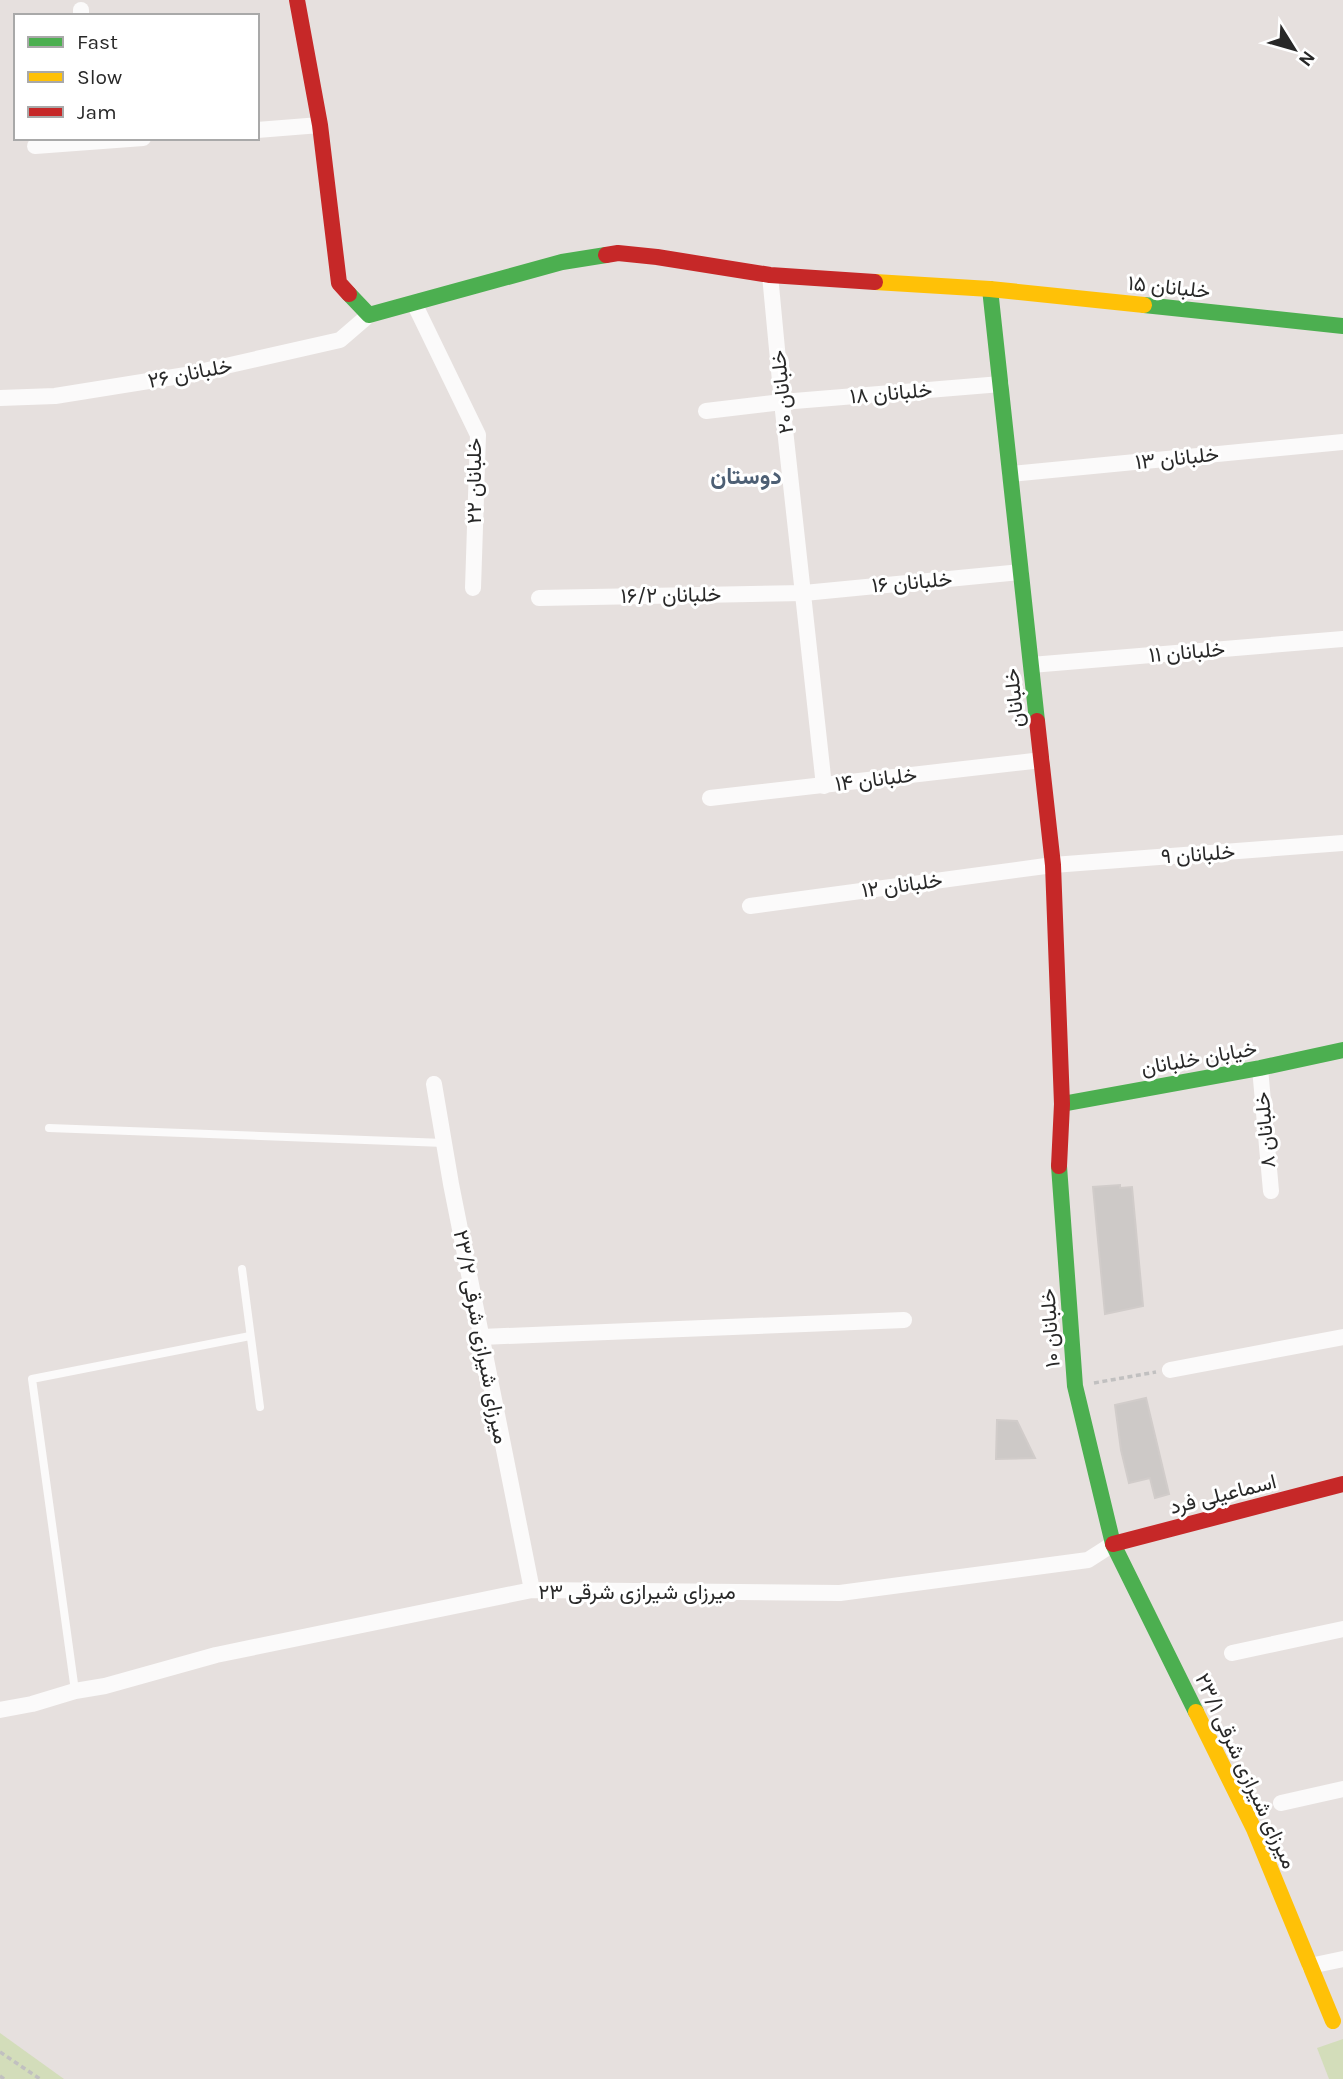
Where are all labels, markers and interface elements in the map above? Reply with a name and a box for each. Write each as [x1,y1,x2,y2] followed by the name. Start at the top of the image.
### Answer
[14,14,259,140] legend
[1259,14,1329,84] north arrow
[77,30,118,54] text: Fast
[1294,47,1320,71] text: N
[77,65,122,89] text: Slow
[77,100,117,124] text: Jam
[1127,271,1211,303] street label: ۱۵ خلبانان
[766,349,798,435] street label: ۲۰ خلبانان
[146,353,234,393] street label: ۲۶ خلبانان
[849,377,933,409] street label: ۱۸ خلبانان
[462,438,486,524] street label: ۲۲ خلبانان
[1134,442,1220,474] street label: ۱۳ خلبانان
[710,463,782,491] district label: دوستان
[871,567,953,597] street label: ۱۶ خلبانان
[621,582,721,608] street label: ۱۶/۲ خلبانان
[1148,637,1226,667] street label: ۱۱ خلبانان
[999,667,1029,729] street label: خلبانان
[834,762,918,796] street label: ۱۴ خلبانان
[1160,839,1236,869] street label: ۹ خلبانان
[860,867,944,903] street label: ۱۲ خلبانان
[1139,1036,1259,1080] street label: خیابان خلبانان
[1250,1091,1280,1169] street label: ۸ خلبانان
[447,1228,514,1446] street label: ۲۳/۲ میرزای شیرازی شرقی
[1035,1288,1065,1368] street label: ۱۰ خلبانان
[1167,1469,1279,1520] street label: اسماعیلی فرد
[538,1580,736,1605] street label: ۲۳ میرزای شیرازی شرقی
[1189,1670,1302,1873] street label: ۲۳/۱ میرزای شیرازی شرقی

